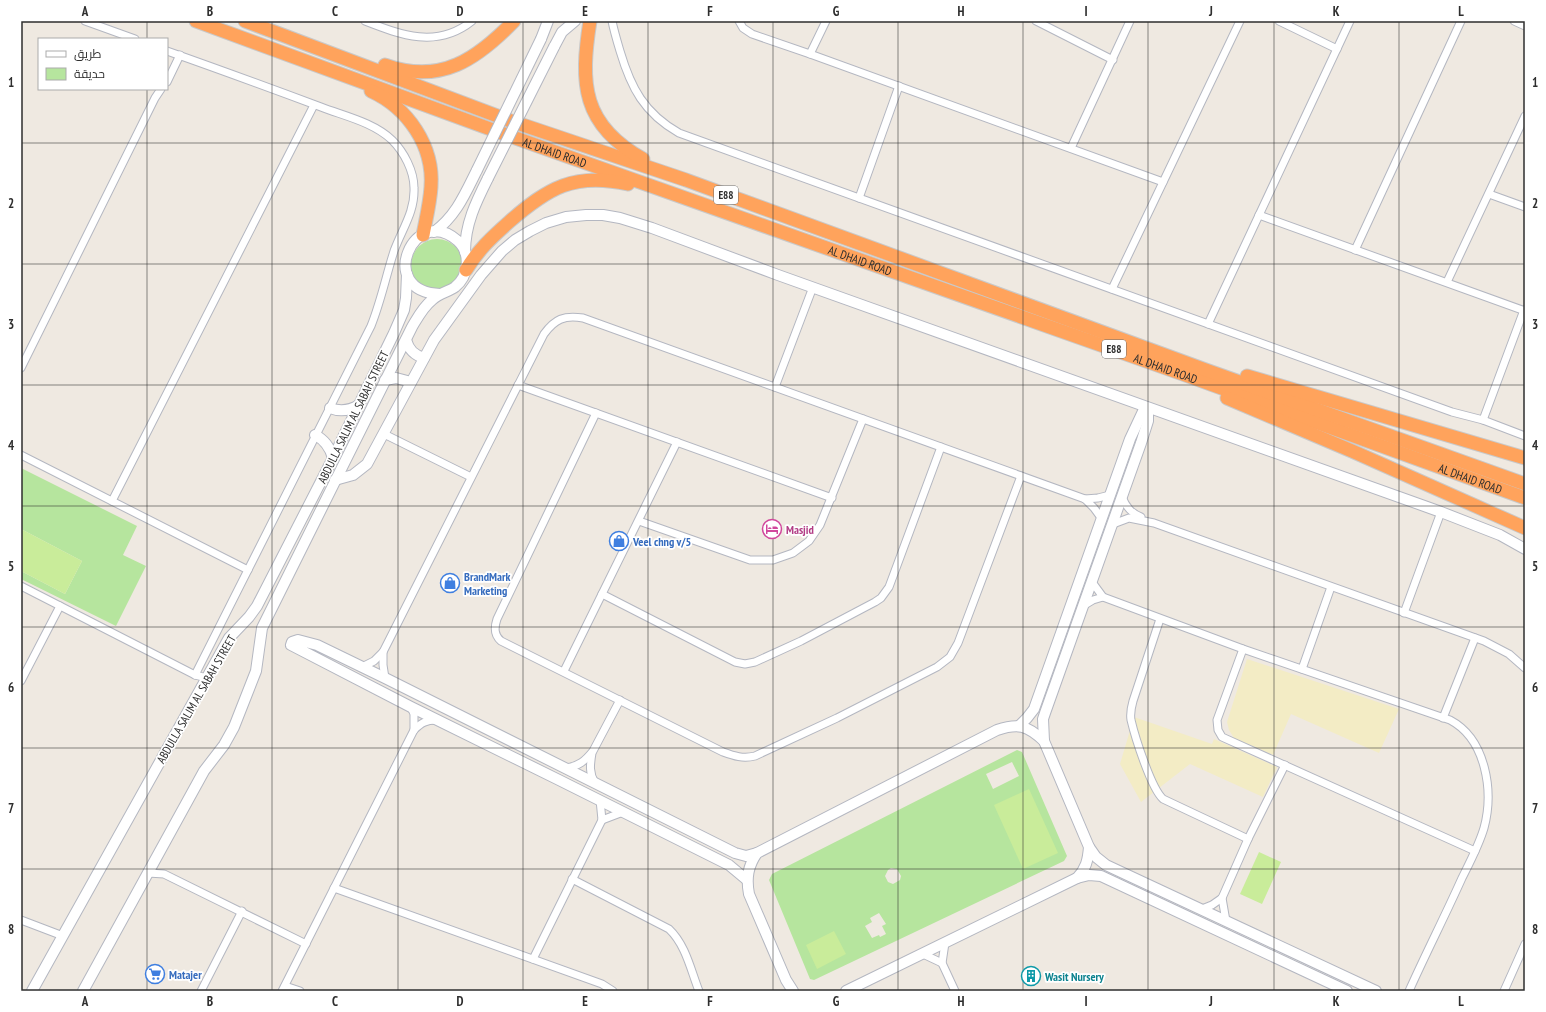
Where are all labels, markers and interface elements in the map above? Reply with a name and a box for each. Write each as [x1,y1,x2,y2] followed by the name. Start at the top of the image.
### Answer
[81,3,89,20] text: A
[207,3,213,20] text: B
[332,3,338,20] text: C
[457,3,464,20] text: D
[582,3,588,20] text: E
[707,3,713,20] text: F
[833,3,840,20] text: G
[958,3,965,20] text: H
[1084,3,1088,20] text: I
[1208,3,1213,20] text: J
[1333,3,1340,20] text: K
[1458,3,1464,20] text: L
[38,38,168,90] legend
[74,46,102,61] text: طريق
[74,66,105,81] text: حديقة
[8,74,14,91] text: 1
[1532,74,1538,91] text: 1
[521,134,589,170] street label: AL DHAID ROAD
[714,186,738,204] road number: E88
[8,195,14,212] text: 2
[1532,195,1538,212] text: 2
[826,242,894,278] street label: AL DHAID ROAD
[8,316,14,333] text: 3
[1532,316,1538,333] text: 3
[1102,340,1126,358] road number: E88
[314,348,392,486] street label: ABDULLA SALIM AL SABAH STREET
[1132,350,1200,386] street label: AL DHAID ROAD
[8,437,15,454] text: 4
[1532,437,1539,454] text: 4
[1437,460,1504,497] street label: AL DHAID ROAD
[761,518,783,540] hotel icon: Masjid
[786,522,814,537] place label: Masjid
[608,530,630,552] shop icon: Veel chng v/5
[632,534,691,549] place label: Veel chng v/5
[8,558,14,575] text: 5
[1532,558,1538,575] text: 5
[464,569,511,598] place label: BrandMark Marketing
[439,572,461,594] shop icon: BrandMark Marketing
[153,631,239,766] street label: ABDULLA SALIM AL SABAH STREET
[8,679,14,696] text: 6
[1532,679,1538,696] text: 6
[8,800,14,817] text: 7
[1532,800,1538,817] text: 7
[8,921,14,938] text: 8
[1532,921,1538,938] text: 8
[144,963,166,985] supermarket icon: Matajer
[1020,965,1042,987] building icon: Wasit Nursery
[169,967,202,982] place label: Matajer
[1044,969,1104,984] place label: Wasit Nursery
[81,993,89,1010] text: A
[207,993,213,1010] text: B
[332,993,338,1010] text: C
[457,993,464,1010] text: D
[582,993,588,1010] text: E
[707,993,713,1010] text: F
[833,993,840,1010] text: G
[958,993,965,1010] text: H
[1084,993,1088,1010] text: I
[1208,993,1213,1010] text: J
[1333,993,1340,1010] text: K
[1458,993,1464,1010] text: L

